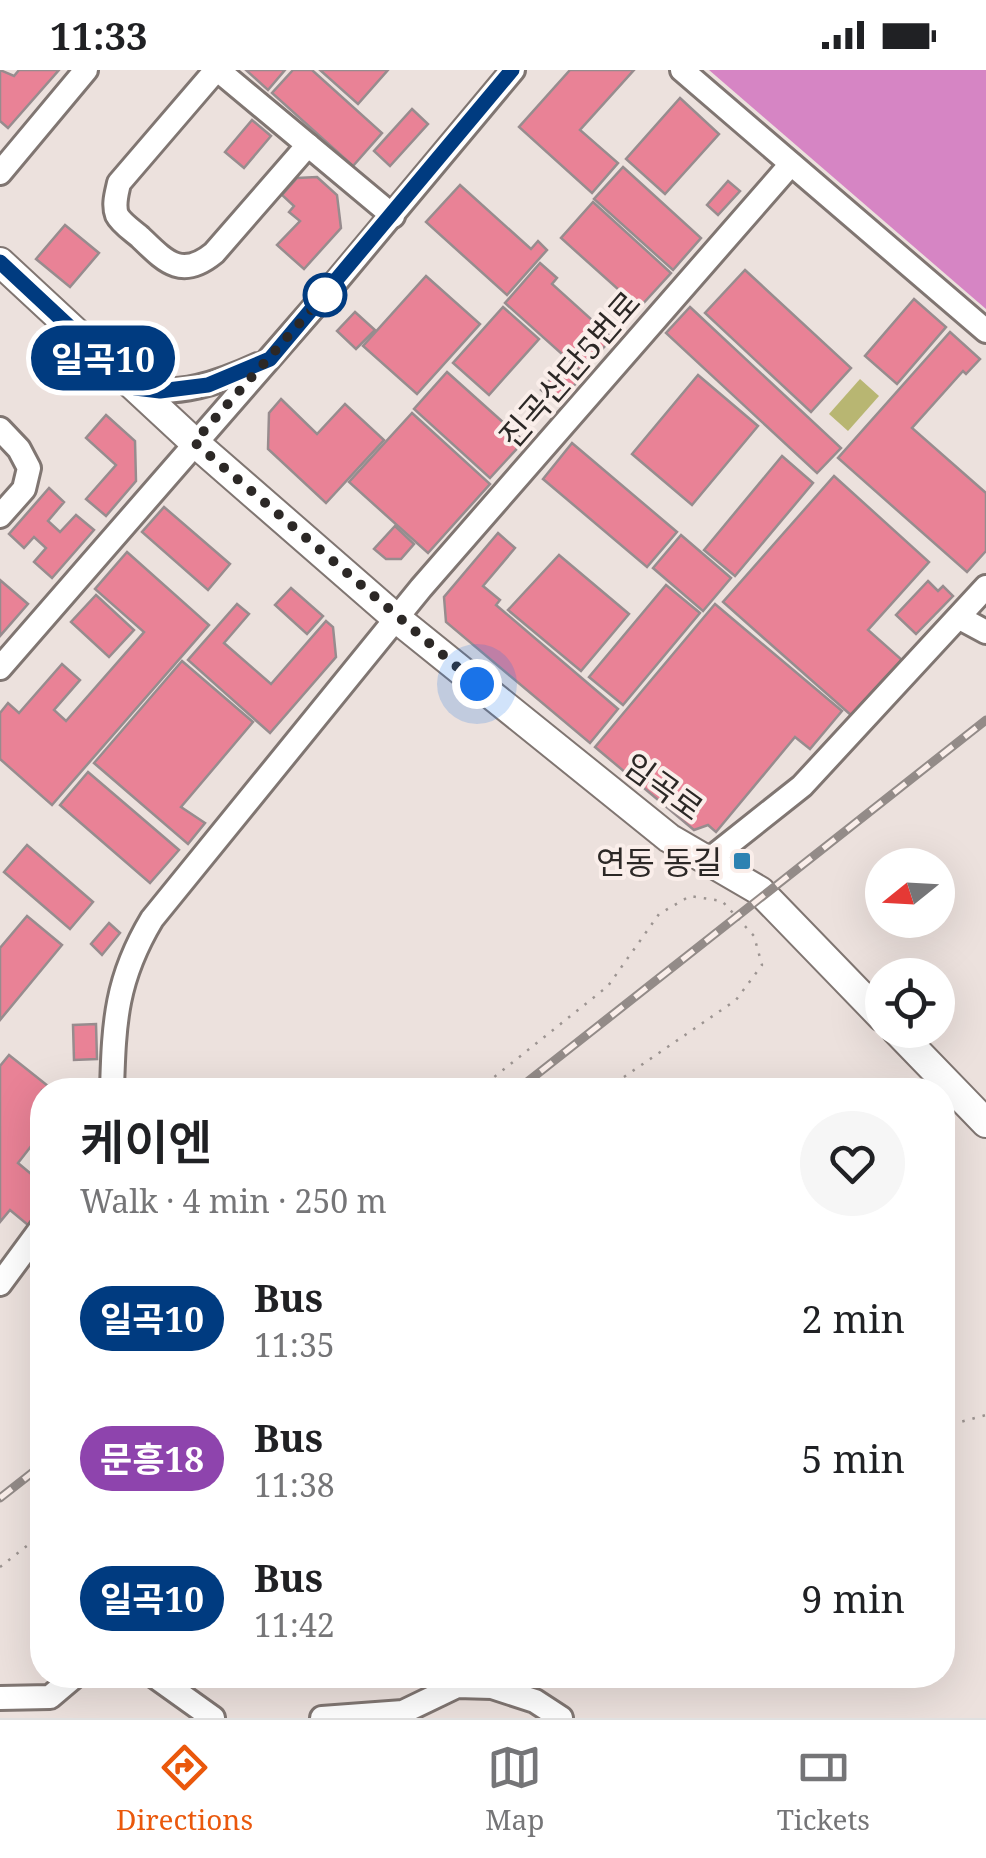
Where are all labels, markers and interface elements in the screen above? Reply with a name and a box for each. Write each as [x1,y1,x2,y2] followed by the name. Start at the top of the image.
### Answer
[50,9,147,61] text: 11:33
[304,274,346,316] unlabelled marker
[489,281,649,457] street label: 진곡산단5번로
[33,326,173,390] line badge: 일곡10
[51,335,155,382] text: 일곡10
[452,659,502,709] your location
[616,743,712,829] street label: 임곡로
[596,840,722,883] place label: 연동 동길
[865,848,955,938] north arrow
[865,848,955,1048] map controls
[731,850,753,872] marker: 연동 동길
[865,958,955,1048] button: locate
[80,1109,212,1174] text: 케이엔
[800,1111,905,1216] button: heart
[80,1179,387,1222] text: Walk · 4 min · 250 m
[254,1271,323,1323] text: Bus
[801,1292,905,1344] text: 2 min
[100,1295,204,1342] text: 일곡10
[254,1323,335,1366] text: 11:35
[254,1411,323,1463] text: Bus
[801,1432,905,1484] text: 5 min
[100,1435,204,1482] text: 문흥18
[254,1463,335,1506] text: 11:38
[254,1551,323,1603] text: Bus
[801,1572,905,1624] text: 9 min
[100,1575,204,1622] text: 일곡10
[254,1603,335,1646] text: 11:42
[116,1740,253,1838] tab: Directions
[485,1740,544,1838] tab: Map
[777,1740,870,1838] tab: Tickets

